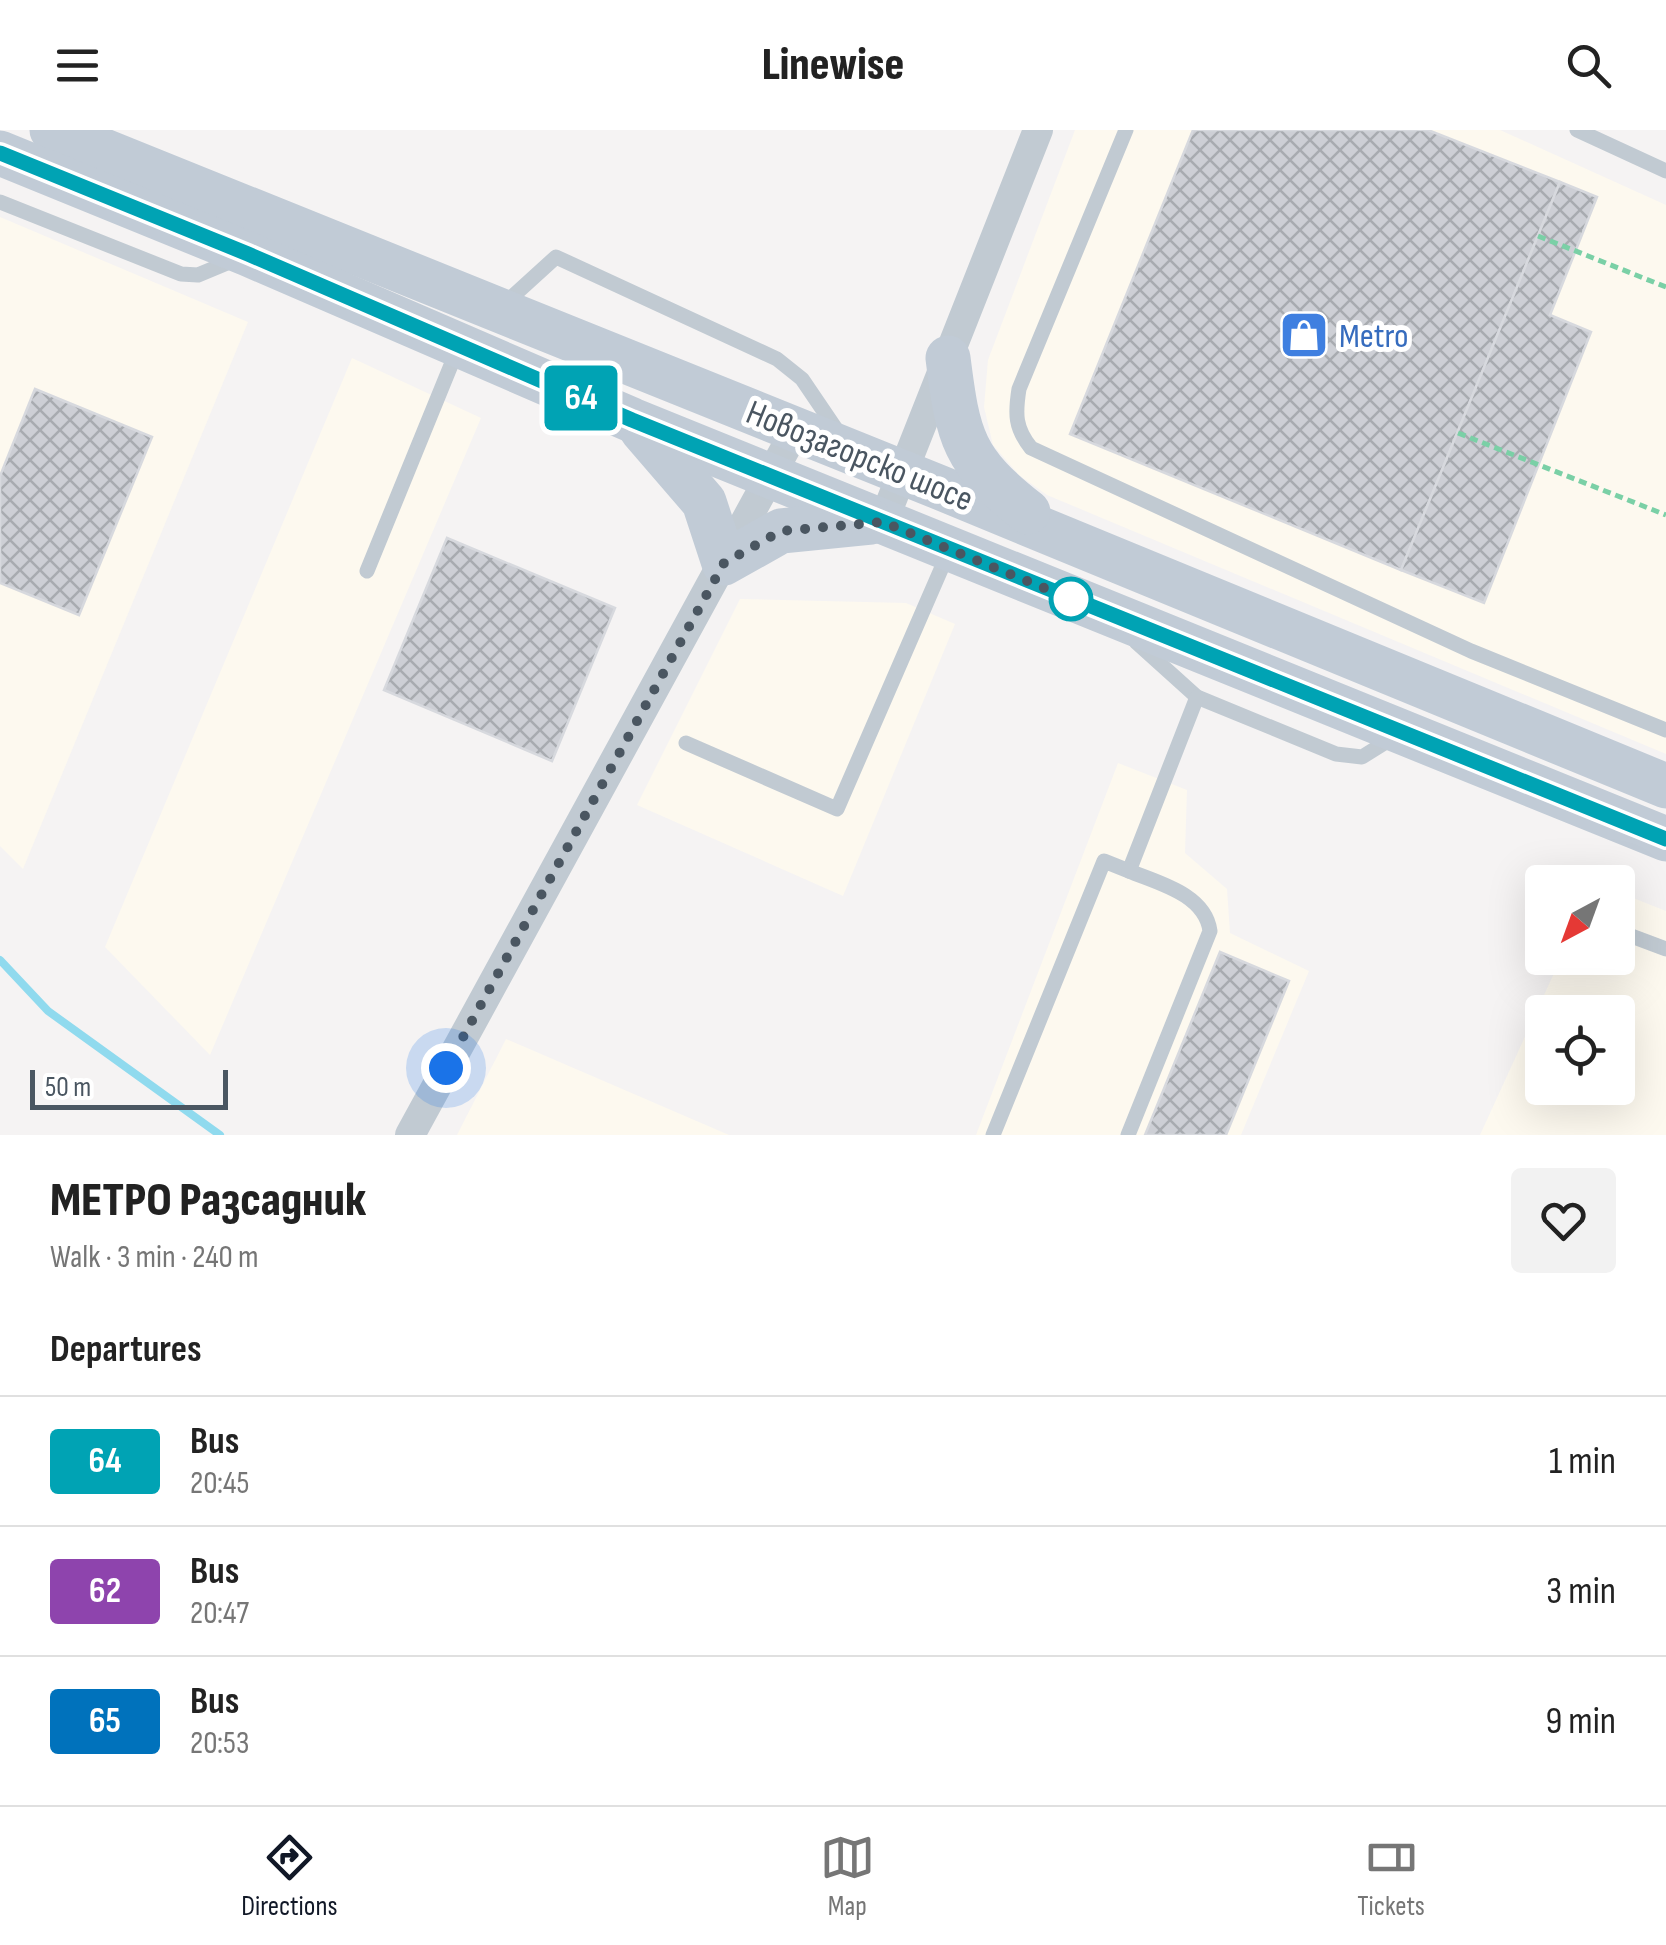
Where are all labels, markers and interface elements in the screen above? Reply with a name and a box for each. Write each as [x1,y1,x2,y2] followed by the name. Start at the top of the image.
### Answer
[50,38,105,93] icon: menu
[762,38,904,93] text: Linewise
[1561,38,1616,93] icon: search
[1278,309,1330,361] shop icon: Metro
[1339,315,1408,358] place label: Metro
[536,366,626,430] line badge: 64
[564,377,598,420] text: 64
[740,391,979,521] street label: Новозагорско шосе
[1050,578,1092,620] unlabelled marker
[1525,865,1635,975] north arrow
[1525,865,1635,1105] map controls
[1525,995,1635,1105] button: locate
[421,1043,471,1093] your location
[30,1065,228,1110] scale bar
[45,1071,91,1104] text: 50 m
[1511,1168,1616,1273] button: heart
[50,1172,366,1229] text: МЕТРО Разсадник
[50,1238,259,1277] text: Walk · 3 min · 240 m
[50,1327,202,1372] text: Departures
[190,1419,239,1464] text: Bus
[1549,1439,1616,1484] text: 1 min
[88,1440,122,1483] text: 64
[190,1464,249,1503] text: 20:45
[190,1549,239,1594] text: Bus
[1546,1569,1616,1614] text: 3 min
[89,1570,121,1613] text: 62
[190,1594,249,1633] text: 20:47
[190,1679,239,1724] text: Bus
[1545,1699,1616,1744] text: 9 min
[89,1700,121,1743] text: 65
[190,1724,249,1763] text: 20:53
[241,1830,337,1923] tab: Directions
[820,1830,875,1923] tab: Map
[1357,1830,1425,1923] tab: Tickets

